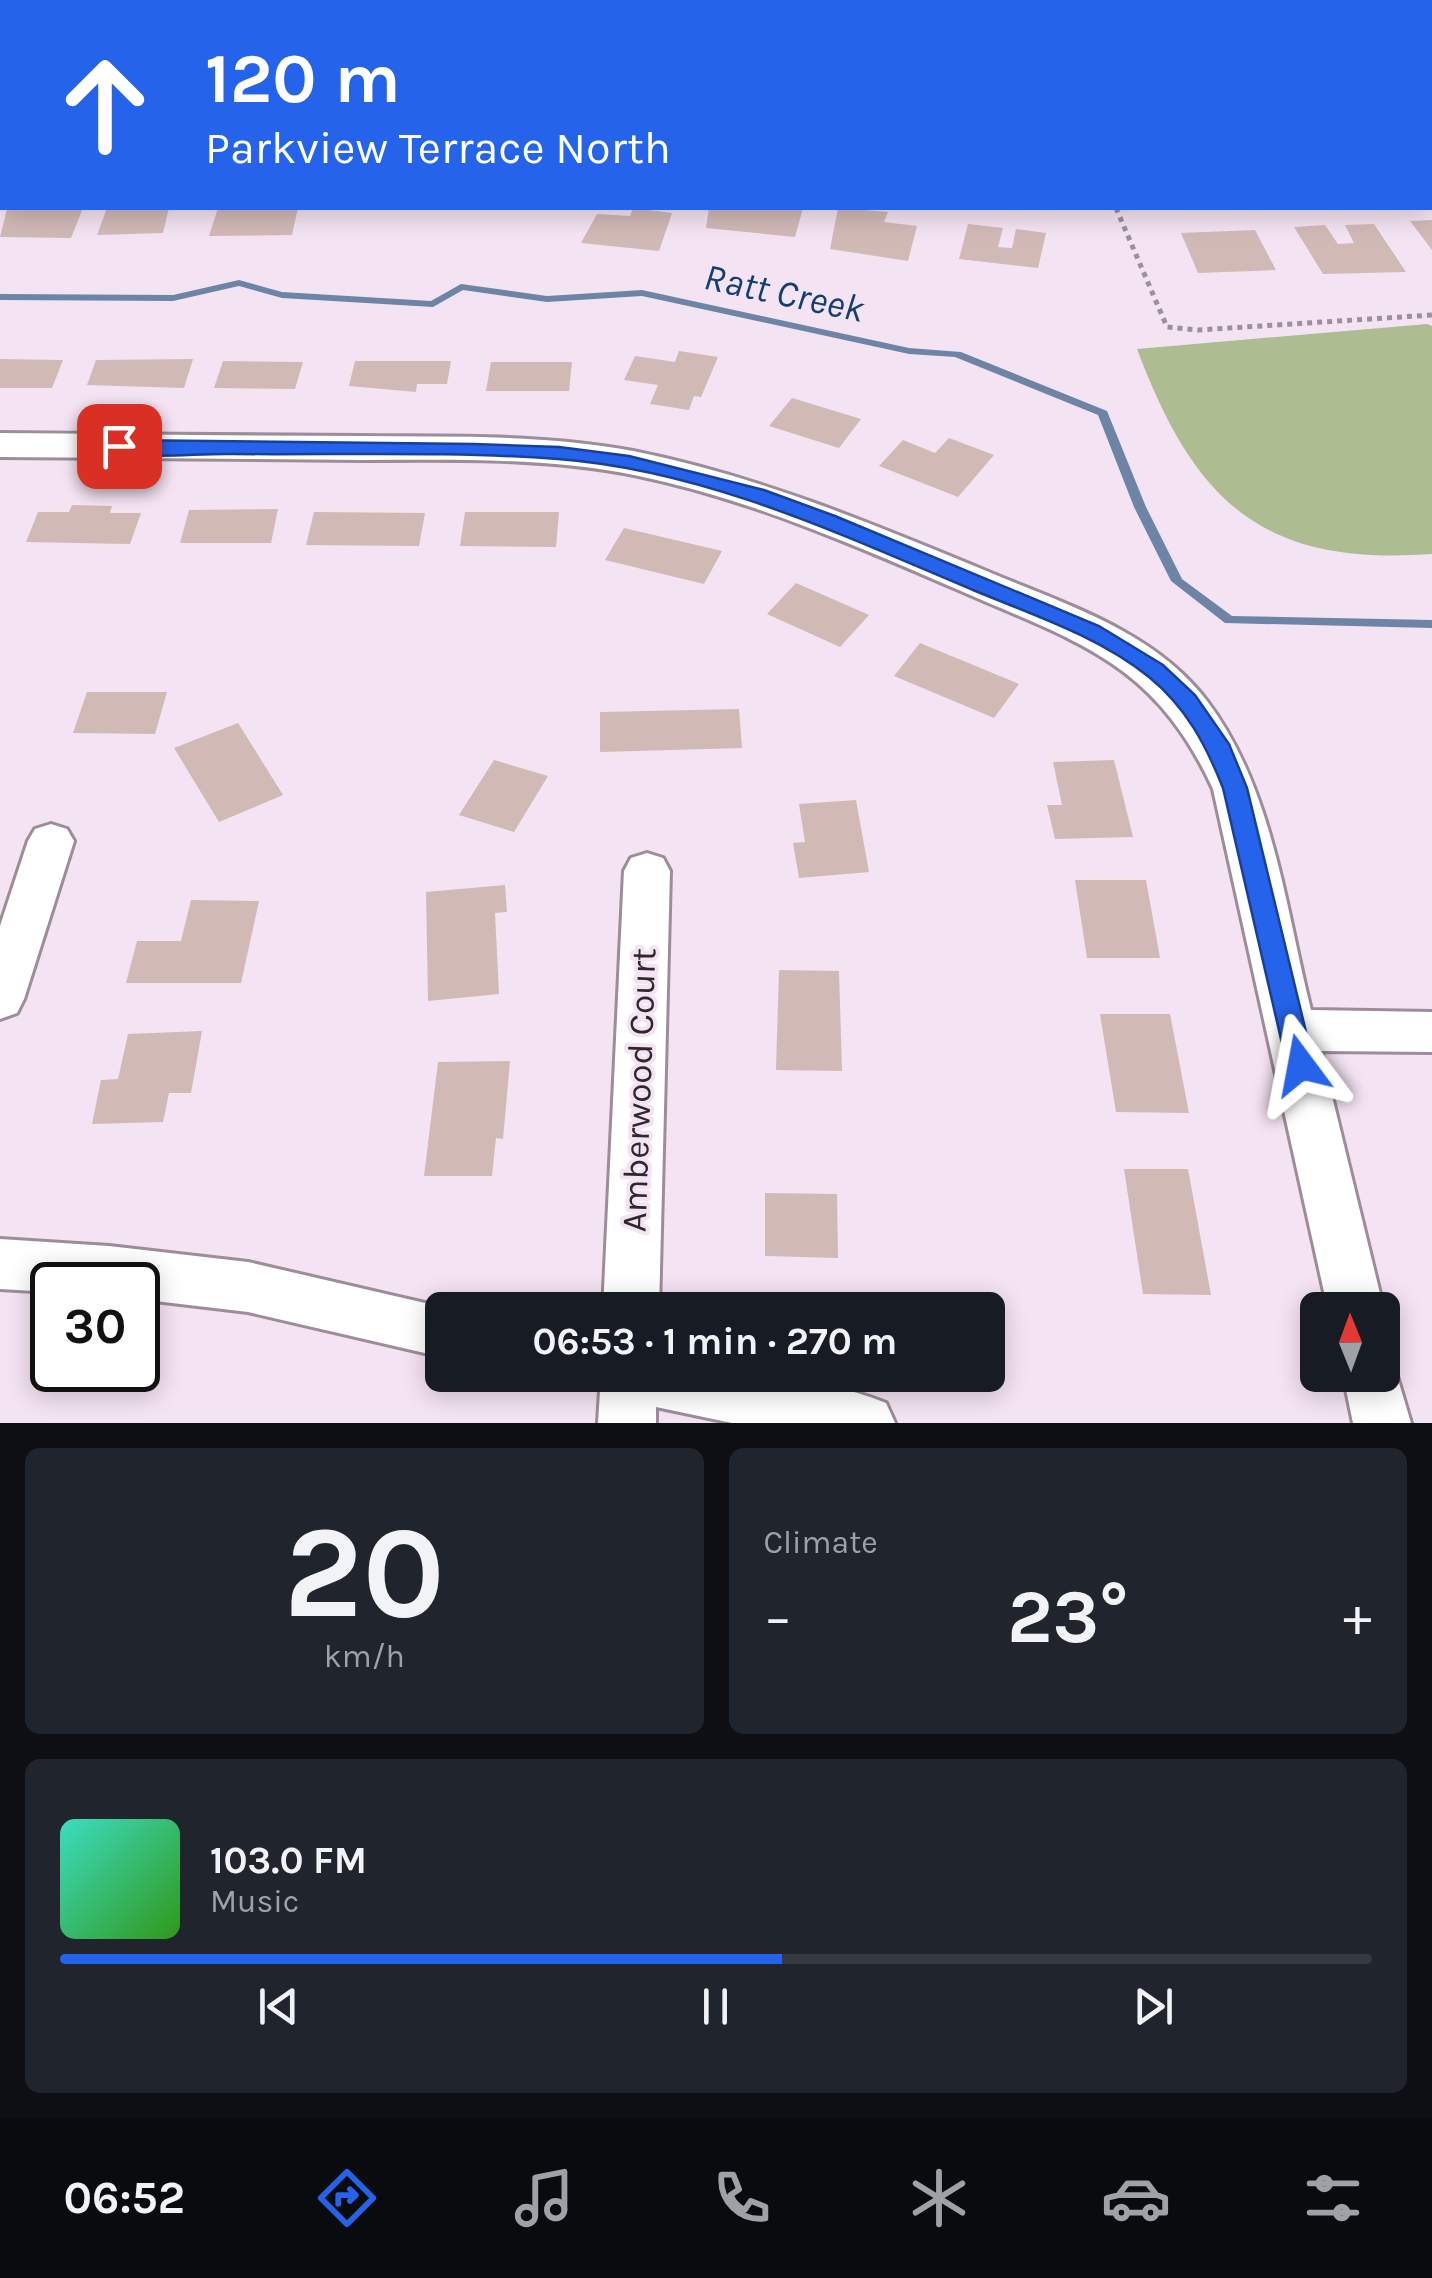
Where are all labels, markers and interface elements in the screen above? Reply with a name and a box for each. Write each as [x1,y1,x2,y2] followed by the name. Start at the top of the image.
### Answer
[205,38,401,120] text: 120 m
[40,40,170,170] icon: ahead
[205,122,671,174] text: Parkview Terrace North
[700,254,869,332] water label: Ratt Creek
[77,404,162,489] pin
[92,419,147,474] icon: arrive
[614,947,664,1233] street label: Amberwood Court
[1249,1013,1353,1117] position arrow
[30,1262,160,1392] speed limit sign: 30
[1300,1292,1400,1392] north arrow
[1300,1292,1400,1392] map controls
[533,1319,897,1364] text: 06:53 · 1 min · 270 m
[284,1497,445,1649] text: 20
[764,1524,878,1561] text: Climate
[1007,1573,1128,1661] text: 23°
[764,1585,792,1649] text: −
[1343,1585,1372,1649] text: +
[324,1638,405,1675] text: km/h
[210,1838,367,1883] text: 103.0 FM
[210,1883,299,1920] text: Music
[251,1979,306,2034] icon: previous
[688,1979,743,2034] icon: pause
[1126,1979,1181,2034] icon: next
[312,2163,382,2233] icon: directions
[509,2163,579,2233] icon: music
[707,2163,777,2233] icon: phone
[904,2163,974,2233] icon: climate
[1101,2163,1171,2233] icon: car
[1298,2163,1368,2233] icon: filters
[64,2172,185,2224] text: 06:52

